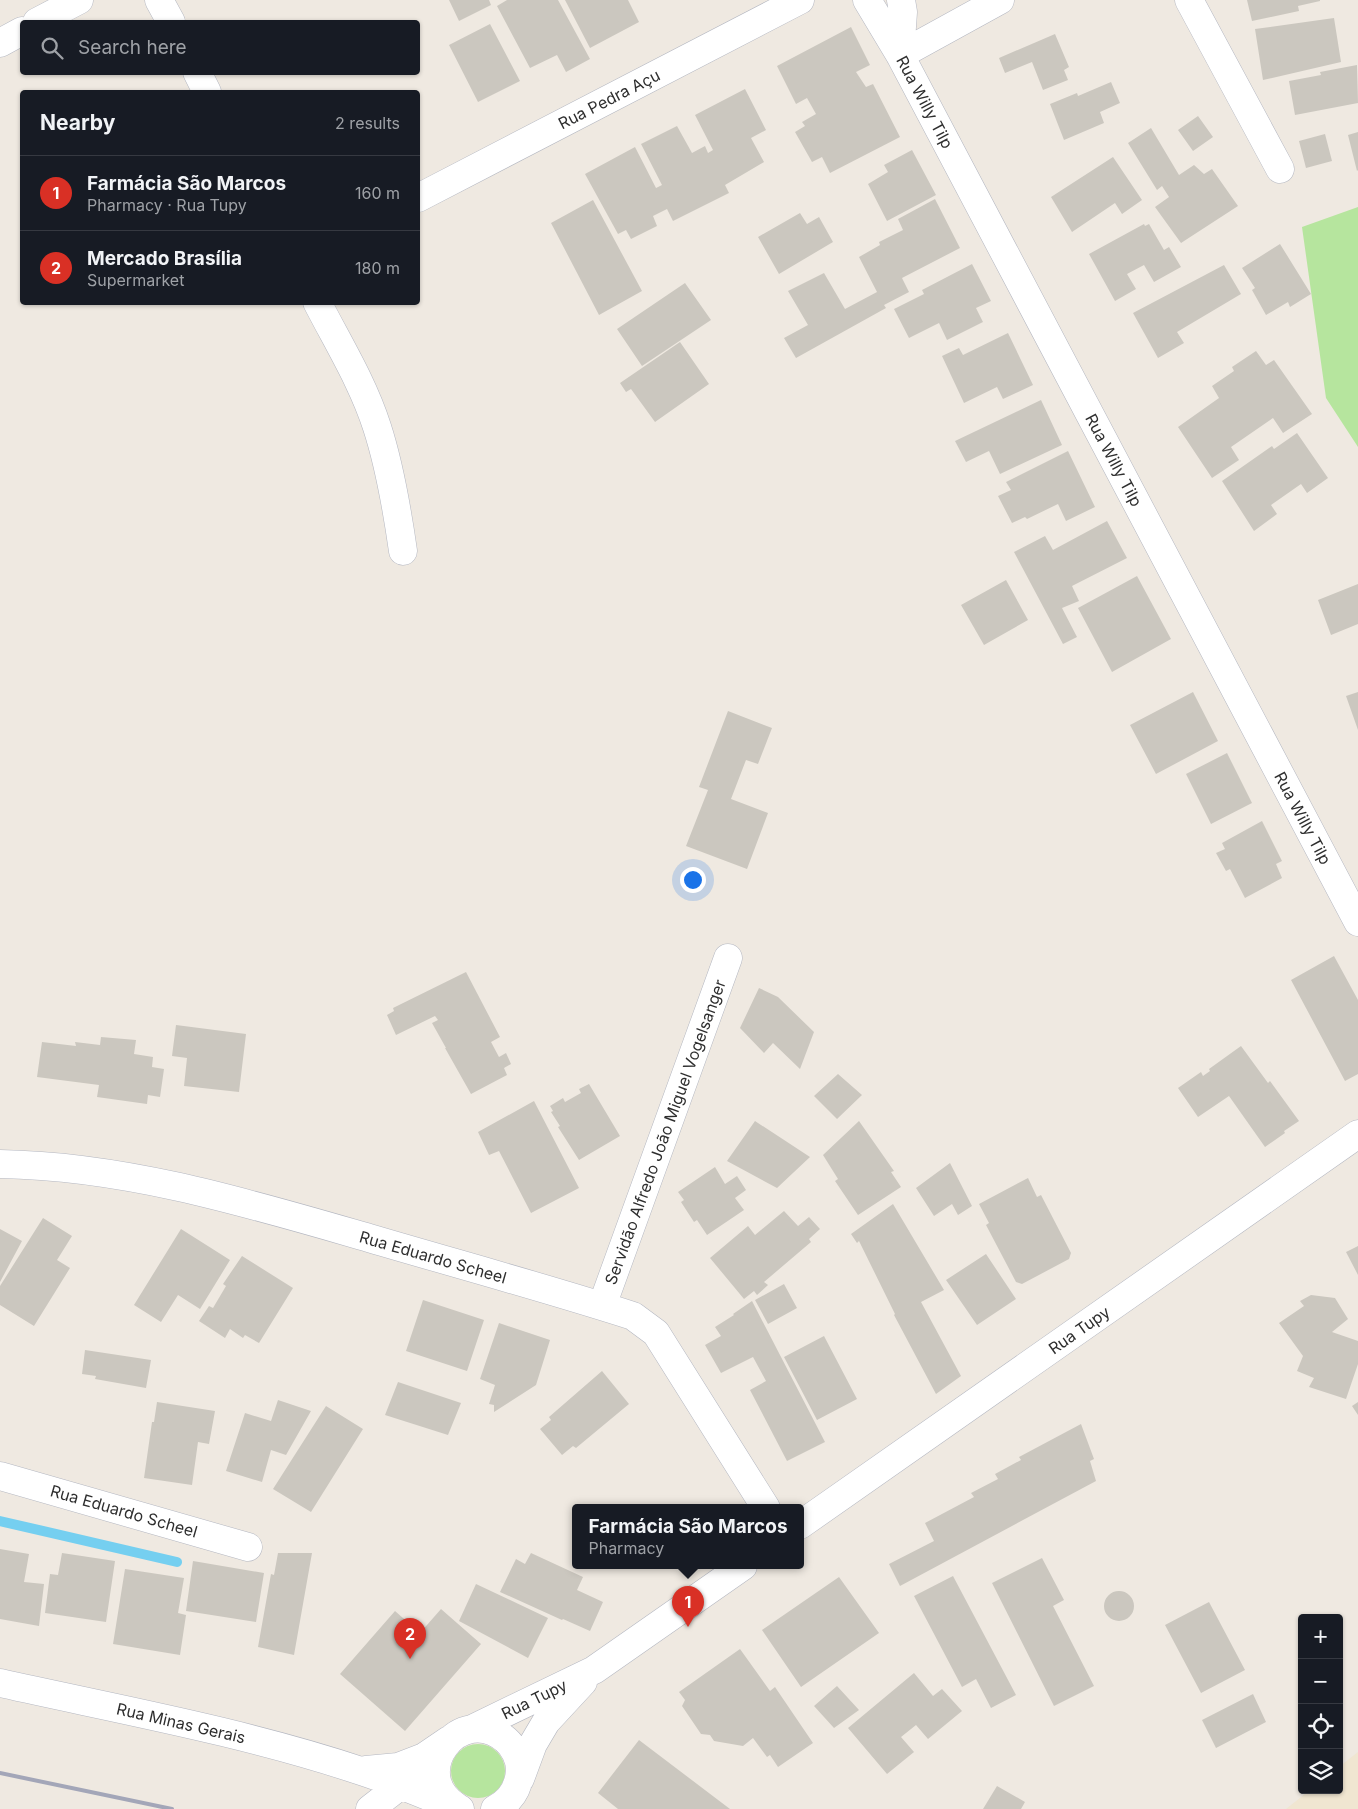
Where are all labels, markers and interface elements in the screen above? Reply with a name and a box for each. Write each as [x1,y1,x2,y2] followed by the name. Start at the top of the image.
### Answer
[20,20,420,75] search box
[38,34,66,62] icon: search
[78,36,187,59] text: Search here
[892,52,958,152] street label: Rua Willy Tilp
[555,65,663,133] street label: Rua Pedra Açu
[40,110,115,135] text: Nearby
[335,113,400,133] text: 2 results
[87,172,286,195] text: Farmácia São Marcos
[53,183,59,203] text: 1
[355,183,400,203] text: 160 m
[87,195,247,215] text: Pharmacy · Rua Tupy
[87,247,242,270] text: Mercado Brasília
[51,258,61,278] text: 2
[355,258,400,278] text: 180 m
[87,270,184,290] text: Supermarket
[1081,410,1147,510] street label: Rua Willy Tilp
[1270,768,1336,868] street label: Rua Willy Tilp
[680,867,706,893] your location
[600,977,730,1287] street label: Servidão Alfredo João Miguel Vogelsanger
[357,1226,509,1288] street label: Rua Eduardo Scheel
[1044,1302,1114,1358] street label: Rua Tupy
[48,1480,200,1542] street label: Rua Eduardo Scheel
[572,1504,804,1569] popup
[588,1515,788,1538] text: Farmácia São Marcos
[588,1538,664,1558] text: Pharmacy
[672,1586,704,1627] pin: 1
[1298,1614,1343,1794] map controls
[1298,1614,1343,1659] button: +
[394,1618,426,1659] pin: 2
[1298,1659,1343,1704] button: −
[498,1675,570,1723] street label: Rua Tupy
[115,1698,247,1748] street label: Rua Minas Gerais
[1298,1704,1343,1749] button: locate
[1298,1749,1343,1794] button: layers

